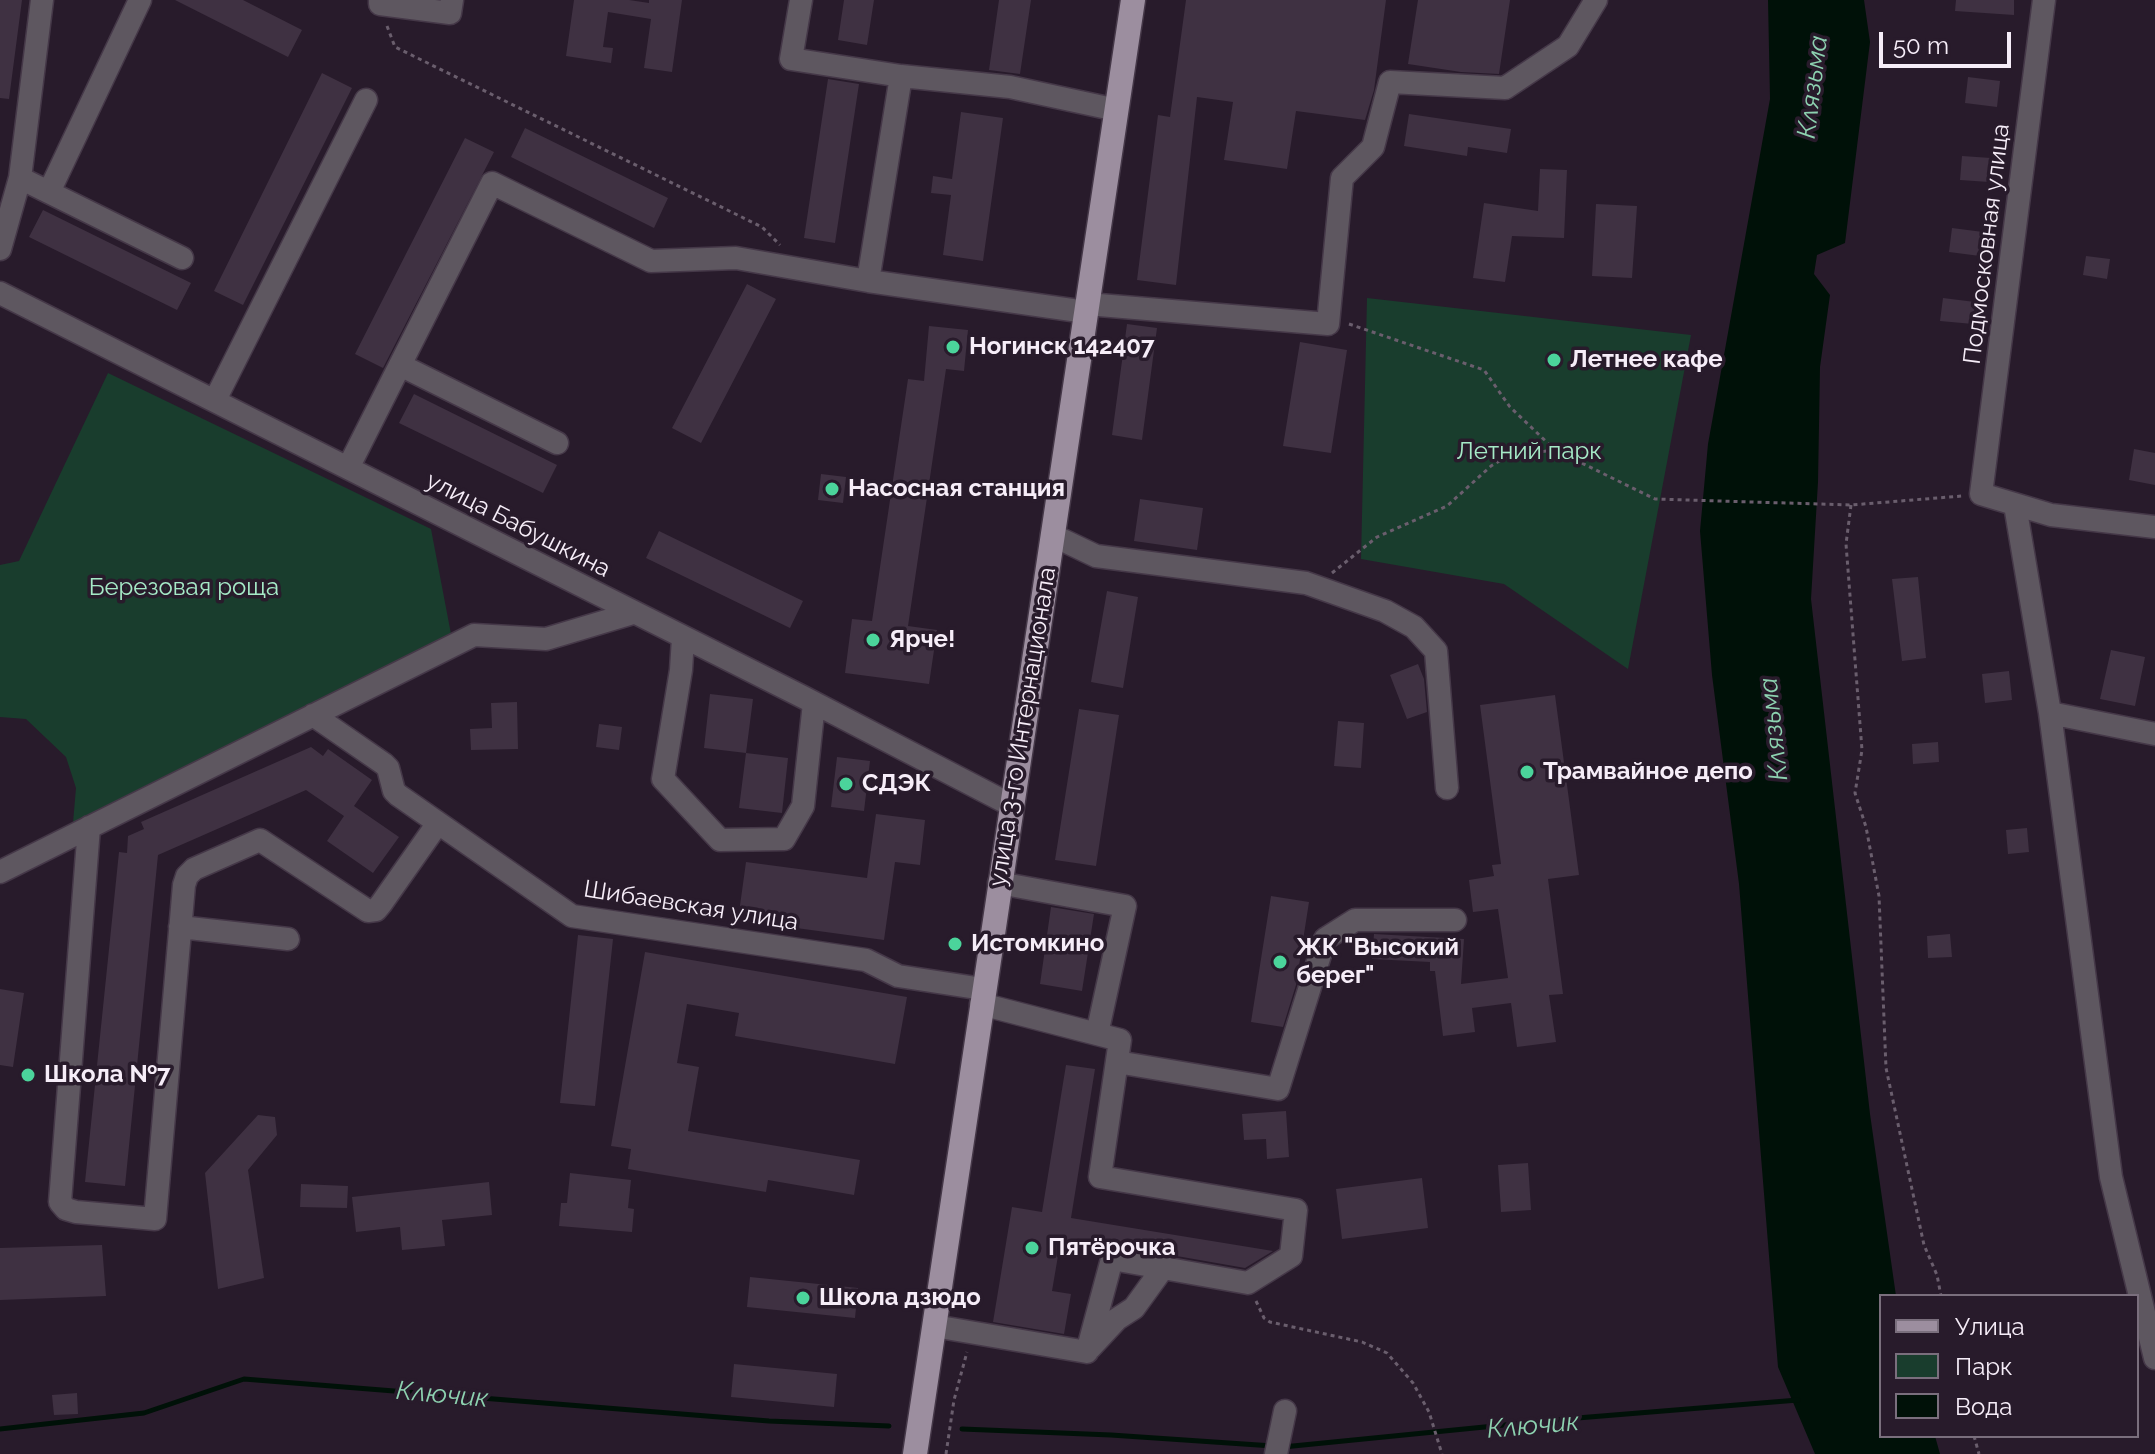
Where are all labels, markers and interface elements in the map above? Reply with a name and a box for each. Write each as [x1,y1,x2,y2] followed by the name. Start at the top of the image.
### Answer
[1883,16,2015,66] scale bar
[1893,31,1949,60] text: 50 m
[1791,34,1835,140] water label: Клязьма
[1958,122,2016,366] street label: Подмосковная улица
[969,333,1155,361] place label: Ногинск 142407
[944,338,962,356] marker: Ногинск 142407
[1570,346,1723,374] place label: Летнее кафе
[1545,351,1563,369] marker: Летнее кафе
[1456,438,1602,466] park label: Летний парк
[421,466,615,584] street label: улица Бабушкина
[848,475,1065,503] place label: Насосная станция
[823,480,841,498] marker: Насосная станция
[984,565,1062,889] street label: улица 3-го Интернационала
[89,574,279,602] park label: Березовая роща
[889,626,955,654] place label: Ярче!
[864,631,882,649] marker: Ярче!
[1753,676,1795,782] water label: Клязьма
[1543,758,1753,786] place label: Трамвайное депо
[1518,763,1536,781] marker: Трамвайное депо
[862,770,931,798] place label: СДЭК
[837,775,855,793] marker: СДЭК
[582,875,800,937] street label: Шибаевская улица
[971,930,1104,958] place label: Истомкино
[1296,934,1459,990] place label: ЖК "Высокий берег"
[946,935,964,953] marker: Истомкино
[1271,953,1289,971] marker: ЖК "Высокий берег"
[44,1061,170,1089] place label: Школа №7
[19,1066,37,1084] marker: Школа №7
[1048,1234,1175,1262] place label: Пятёрочка
[1023,1239,1041,1257] marker: Пятёрочка
[819,1284,981,1312] place label: Школа дзюдо
[794,1289,812,1307] marker: Школа дзюдо
[1879,1294,2139,1438] legend
[1955,1312,2025,1341] text: Улица
[1955,1352,2013,1381] text: Парк
[395,1375,489,1415] water label: Ключик
[1955,1392,2012,1421] text: Вода
[1486,1406,1580,1446] water label: Ключик

